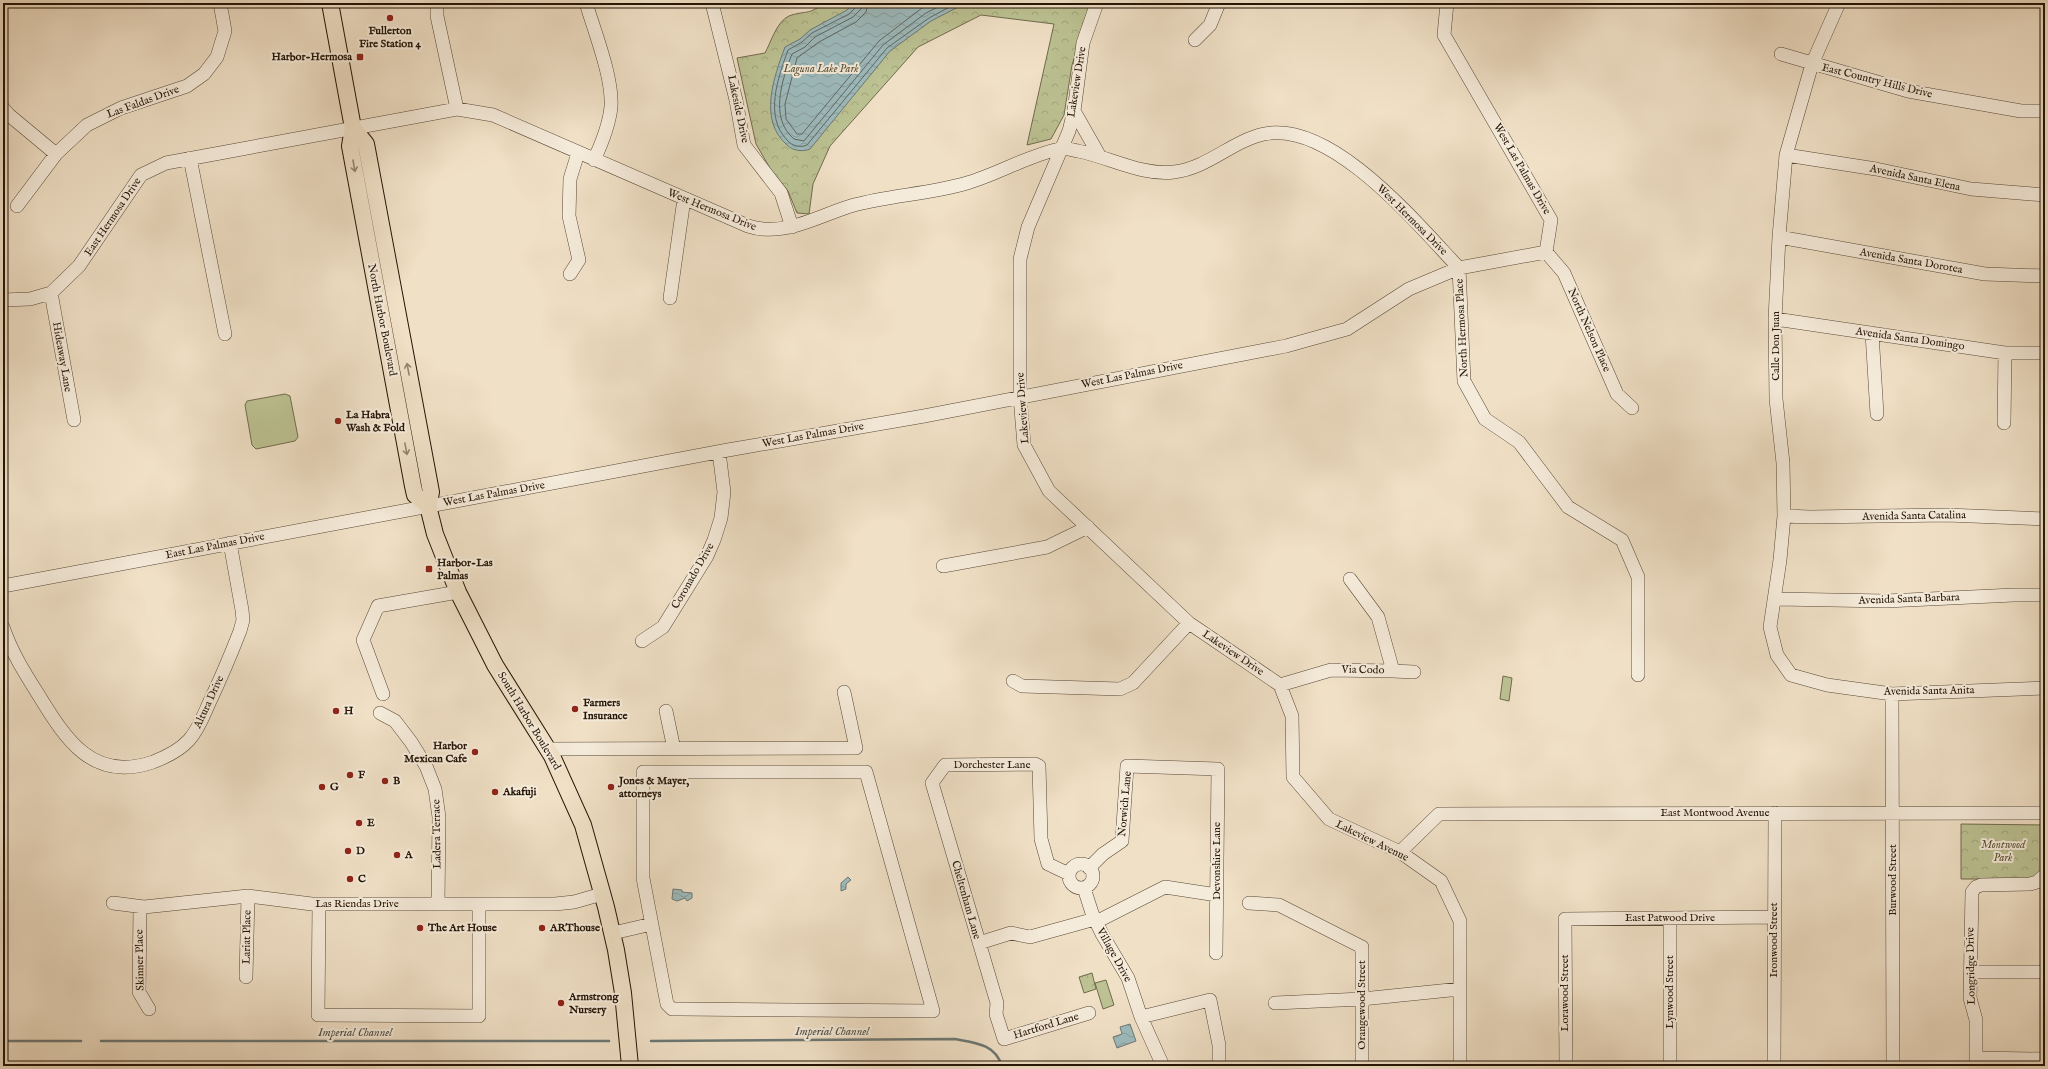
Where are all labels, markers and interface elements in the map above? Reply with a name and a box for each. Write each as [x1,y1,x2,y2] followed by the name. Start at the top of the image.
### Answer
[385,13,395,23] marker: Fullerton Fire Station 4
[359,24,421,51] place label: Fullerton Fire Station 4
[1064,46,1090,118] street label: Lakeview Drive
[271,50,352,64] place label: Harbor-Hermosa
[355,52,365,62] marker: Harbor-Hermosa
[1820,60,1934,102] street label: East Country Hills Drive
[782,62,859,77] park label: Laguna Lake Park
[724,74,752,144] street label: Lakeside Drive
[105,82,181,122] street label: Las Faldas Drive
[1490,121,1554,217] street label: West Las Palmas Drive
[350,159,358,172] one-way arrow
[1867,161,1962,194] street label: Avenida Santa Elena
[82,175,144,259] street label: East Hermosa Drive
[1374,182,1450,258] street label: West Hermosa Drive
[666,186,758,234] street label: West Hermosa Drive
[1857,245,1964,277] street label: Avenida Santa Dorotea
[364,263,400,377] street label: North Harbor Boulevard
[1452,278,1472,378] street label: North Hermosa Place
[1564,286,1614,374] street label: North Nelson Place
[1769,311,1783,381] street label: Calle Don Juan
[49,321,75,393] street label: Hideaway Lane
[1854,324,1965,354] street label: Avenida Santa Domingo
[1080,358,1184,392] street label: West Las Palmas Drive
[404,363,412,376] one-way arrow
[1014,372,1032,444] street label: Lakeview Drive
[345,408,406,435] place label: La Habra Wash & Fold
[333,416,343,426] marker: La Habra Wash & Fold
[761,419,865,451] street label: West Las Palmas Drive
[402,442,410,455] one-way arrow
[442,478,546,510] street label: West Las Palmas Drive
[1861,508,1966,524] street label: Avenida Santa Catalina
[164,530,266,562] street label: East Las Palmas Drive
[668,540,718,612] street label: Coronado Drive
[437,556,493,583] place label: Harbor-Las Palmas
[424,564,434,574] marker: Harbor-Las Palmas
[1857,590,1960,608] street label: Avenida Santa Barbara
[1199,627,1267,679] street label: Lakeview Drive
[1340,663,1385,677] street label: Via Codo
[494,669,564,773] street label: South Harbor Boulevard
[190,673,227,732] street label: Altura Drive
[1883,683,1975,699] street label: Avenida Santa Anita
[583,696,628,723] place label: Farmers Insurance
[344,704,354,718] place label: H
[570,704,580,714] marker: Farmers Insurance
[331,706,341,716] marker: H
[404,739,468,766] place label: Harbor Mexican Cafe
[470,747,480,757] marker: Harbor Mexican Cafe
[954,758,1030,772] street label: Dorchester Lane
[358,768,365,782] place label: F
[345,770,355,780] marker: F
[1115,771,1135,837] street label: Norwich Lane
[393,774,401,788] place label: B
[617,774,689,801] place label: Jones & Mayer, attorneys
[380,776,390,786] marker: B
[330,780,339,794] place label: G
[317,782,327,792] marker: G
[606,782,616,792] marker: Jones & Mayer, attorneys
[502,785,536,799] place label: Akafuji
[490,787,500,797] marker: Akafuji
[429,799,445,869] street label: Ladera Terrace
[1660,806,1770,820] street label: East Montwood Avenue
[367,816,375,830] place label: E
[1333,817,1411,865] street label: Lakeview Avenue
[354,818,364,828] marker: E
[1210,822,1224,900] street label: Devonshire Lane
[1981,838,2026,865] park label: Montwood Park
[356,844,365,858] place label: D
[1886,844,1900,916] street label: Burwood Street
[343,846,353,856] marker: D
[404,848,413,862] place label: A
[392,850,402,860] marker: A
[948,859,984,941] street label: Cheltenham Lane
[358,872,366,886] place label: C
[345,874,355,884] marker: C
[315,897,399,911] street label: Las Riendas Drive
[1767,902,1781,978] street label: Ironwood Street
[240,910,254,964] street label: Lariat Place
[1625,911,1715,925] street label: East Patwood Drive
[427,921,497,935] place label: The Art House
[549,921,600,935] place label: ARThouse
[415,923,425,933] marker: The Art House
[537,923,547,933] marker: ARThouse
[1093,925,1135,985] street label: Village Drive
[1963,927,1979,1005] street label: Longridge Drive
[132,929,148,991] street label: Skinner Place
[1558,954,1572,1032] street label: Lorawood Street
[1663,955,1677,1029] street label: Lynwood Street
[1355,960,1369,1050] street label: Orangewood Street
[568,990,619,1017] place label: Armstrong Nursery
[556,998,566,1008] marker: Armstrong Nursery
[1012,1009,1080,1043] street label: Hartford Lane
[794,1024,870,1039] water label: Imperial Channel
[317,1025,393,1040] water label: Imperial Channel

